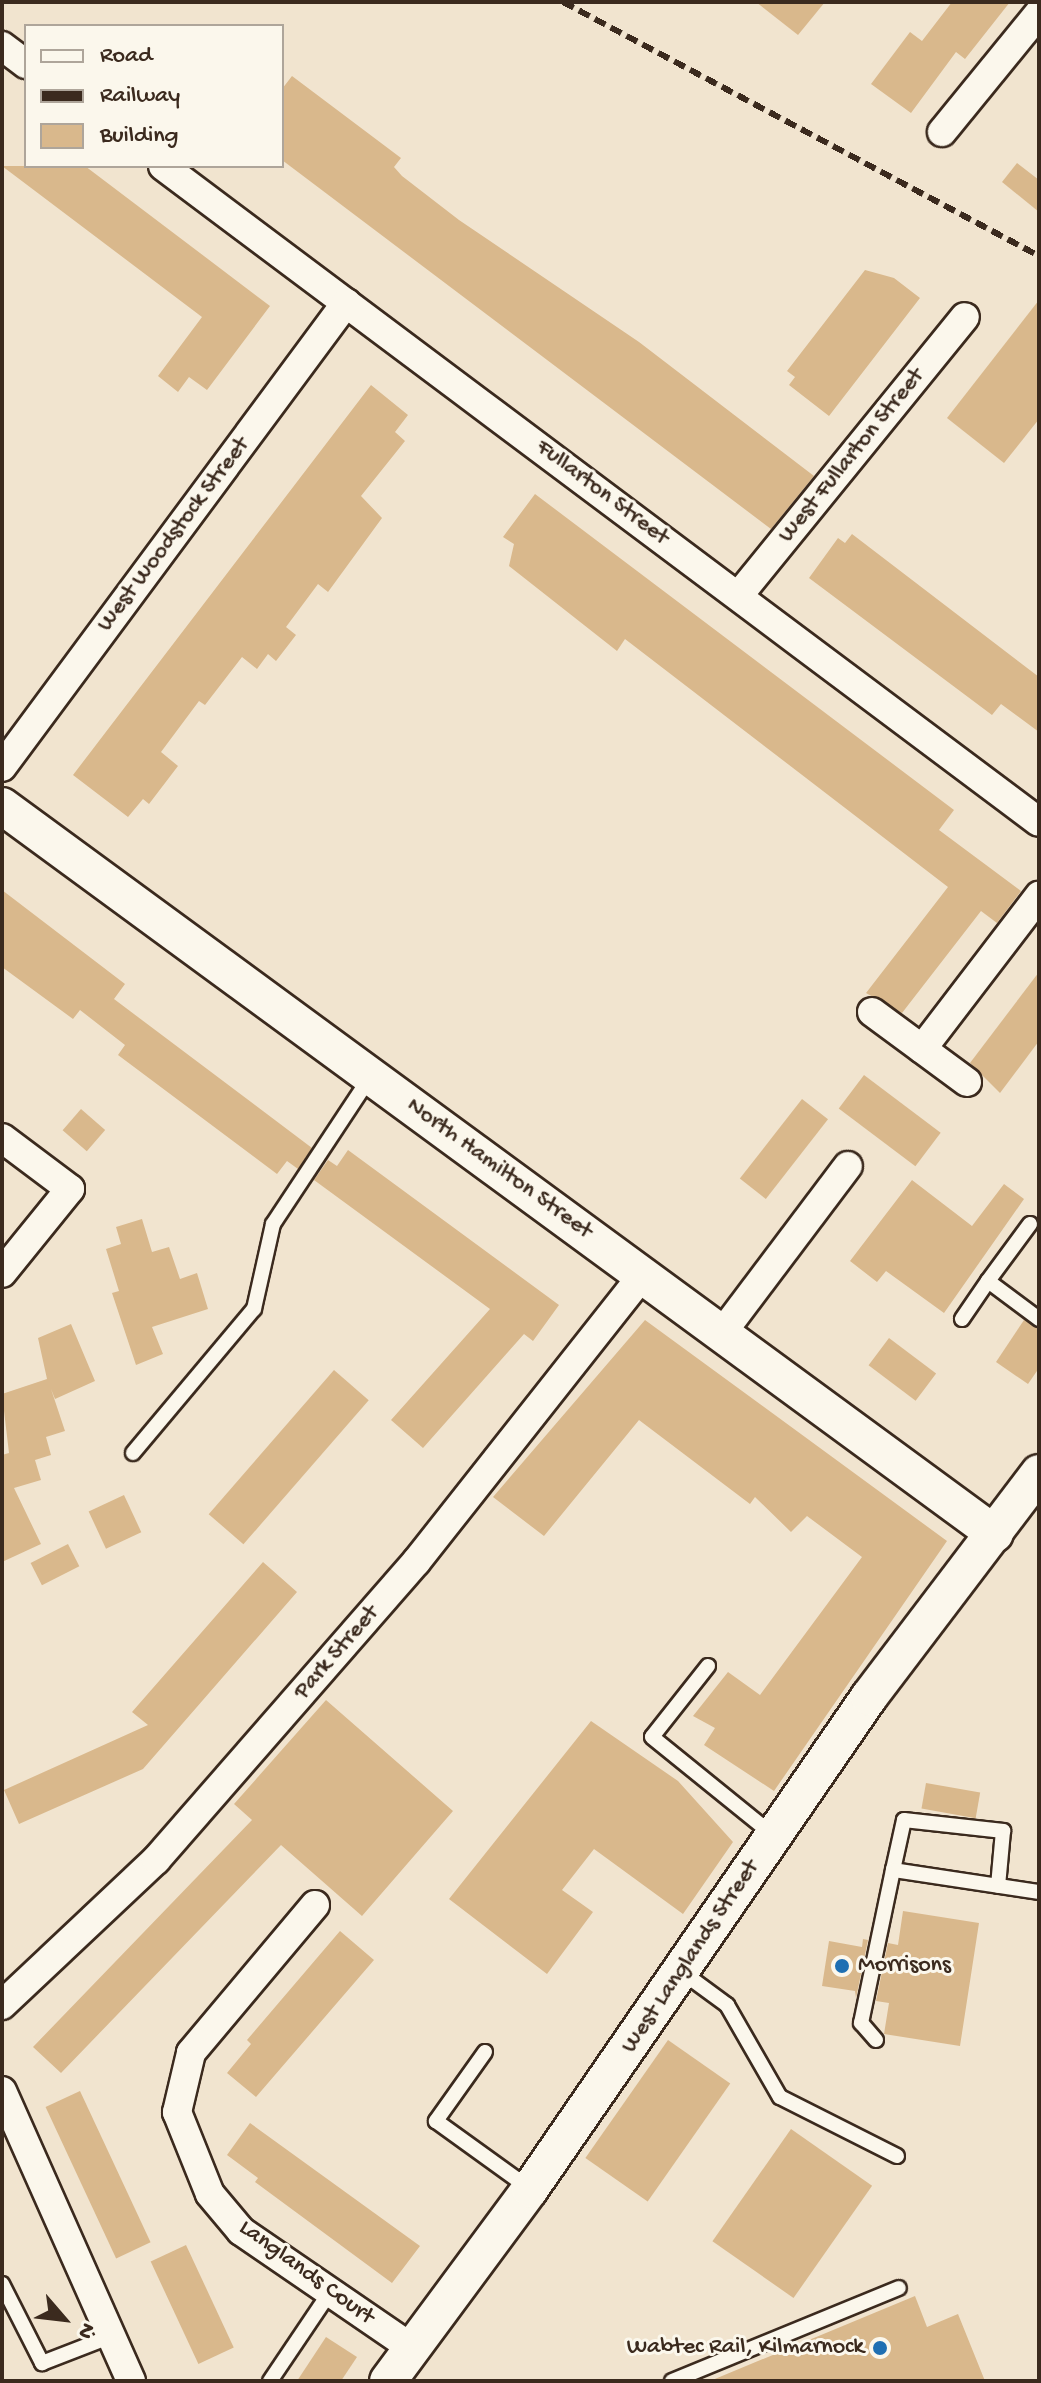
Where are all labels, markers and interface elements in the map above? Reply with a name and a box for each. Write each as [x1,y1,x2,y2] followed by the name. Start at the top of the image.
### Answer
[24,24,284,168] legend
[100,42,152,71] text: Road
[100,82,180,111] text: Railway
[100,122,178,151] text: Building
[773,363,931,549] street label: West Fullarton Street
[91,432,257,638] street label: West Woodstock Street
[530,434,674,552] street label: Fullarton Street
[400,1092,598,1246] street label: North Hamilton Street
[288,1600,386,1706] street label: Park Street
[616,1855,766,2059] street label: West Langlands Street
[858,1952,951,1980] place label: Morrisons
[833,1957,851,1975] marker: Morrisons
[232,2214,380,2332] street label: Langlands Court
[24,2279,104,2359] north arrow
[70,2318,100,2343] text: N
[627,2334,864,2362] place label: Wabtec Rail, Kilmarnock
[871,2339,889,2357] marker: Wabtec Rail, Kilmarnock

